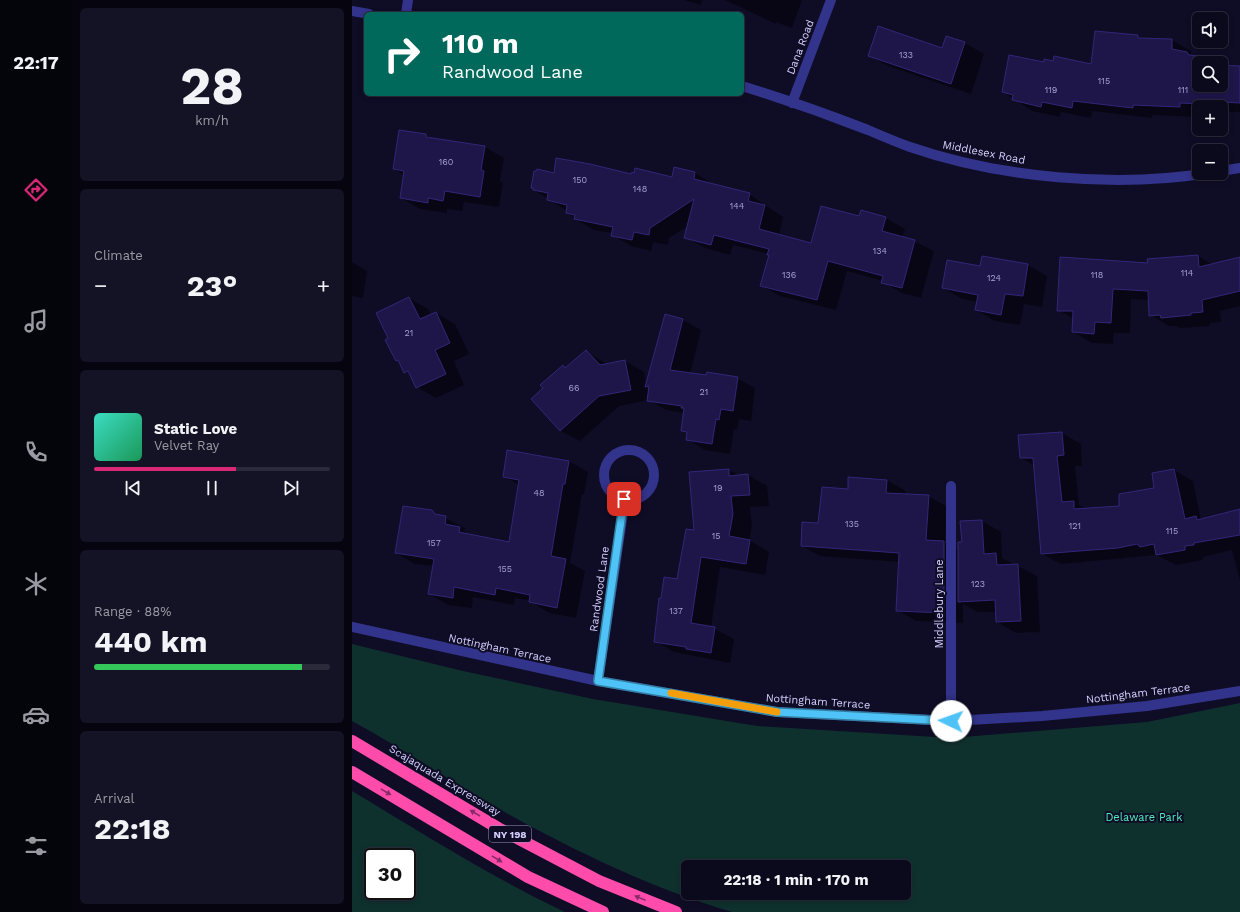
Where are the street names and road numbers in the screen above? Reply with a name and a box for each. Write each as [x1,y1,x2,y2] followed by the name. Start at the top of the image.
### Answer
[784,18,817,76] street label: Dana Road
[941,138,1026,167] street label: Middlesex Road
[587,546,612,633] street label: Randwood Lane
[933,559,946,649] street label: Middlebury Lane
[447,631,553,666] street label: Nottingham Terrace
[1085,681,1191,706] street label: Nottingham Terrace
[765,691,871,712] street label: Nottingham Terrace
[387,742,503,819] street label: Scajaquada Expressway
[489,826,531,842] road number: NY 198

